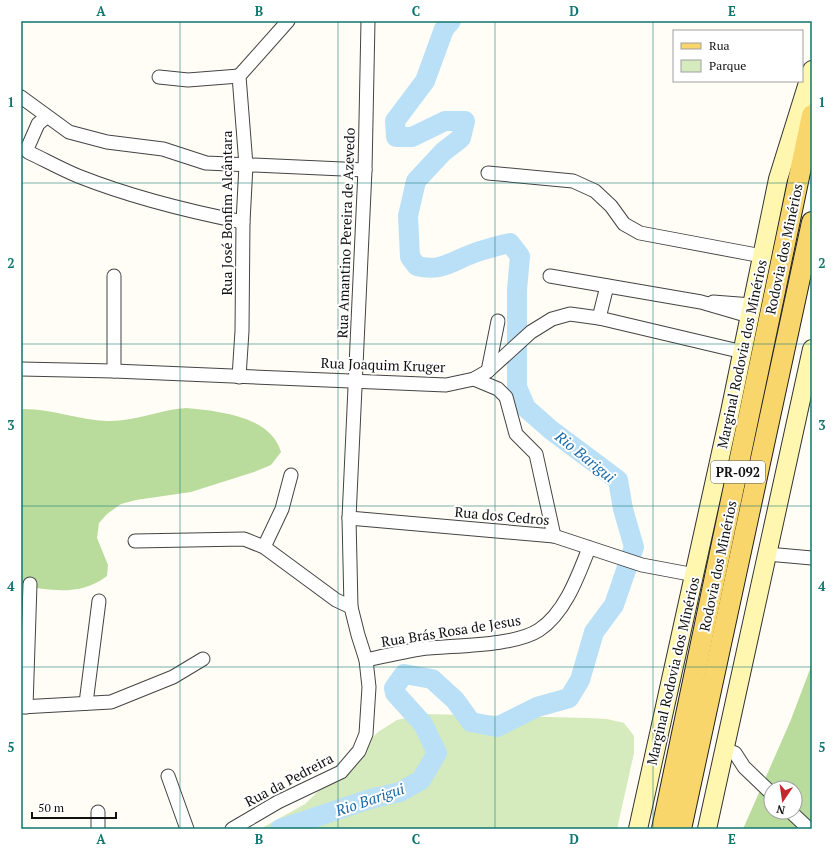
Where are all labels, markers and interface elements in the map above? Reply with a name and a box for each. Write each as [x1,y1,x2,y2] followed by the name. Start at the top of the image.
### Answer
[96,2,106,20] text: A
[255,2,263,20] text: B
[412,2,420,20] text: C
[569,2,579,20] text: D
[728,2,736,20] text: E
[673,30,803,82] legend
[709,38,730,53] text: Rua
[709,58,746,73] text: Parque
[7,93,15,111] text: 1
[818,93,826,111] text: 1
[332,127,359,339] street label: Rua Amantino Pereira de Azevedo
[217,130,236,296] street label: Rua José Bonfim Alcântara
[760,182,807,316] street label: Rodovia dos Minérios
[7,254,15,272] text: 2
[818,254,826,272] text: 2
[712,258,771,450] street label: Marginal Rodovia dos Minérios
[320,353,446,376] street label: Rua Joaquim Kruger
[7,416,15,434] text: 3
[818,416,826,434] text: 3
[551,425,620,487] water label: Rio Barigui
[711,461,765,483] road number: PR-092
[694,499,741,633] street label: Rodovia dos Minérios
[454,502,550,529] street label: Rua dos Cedros
[642,575,703,767] street label: Marginal Rodovia dos Minérios
[7,577,15,595] text: 4
[818,577,826,595] text: 4
[380,610,522,651] street label: Rua Brás Rosa de Jesus
[7,738,15,756] text: 5
[818,738,826,756] text: 5
[241,748,336,811] street label: Rua da Pedreira
[332,778,408,820] water label: Rio Barigui
[763,780,803,820] north arrow
[32,794,116,820] scale bar
[38,800,65,815] text: 50 m
[774,802,786,818] text: N
[96,830,106,848] text: A
[255,830,263,848] text: B
[412,830,420,848] text: C
[569,830,579,848] text: D
[728,830,736,848] text: E

